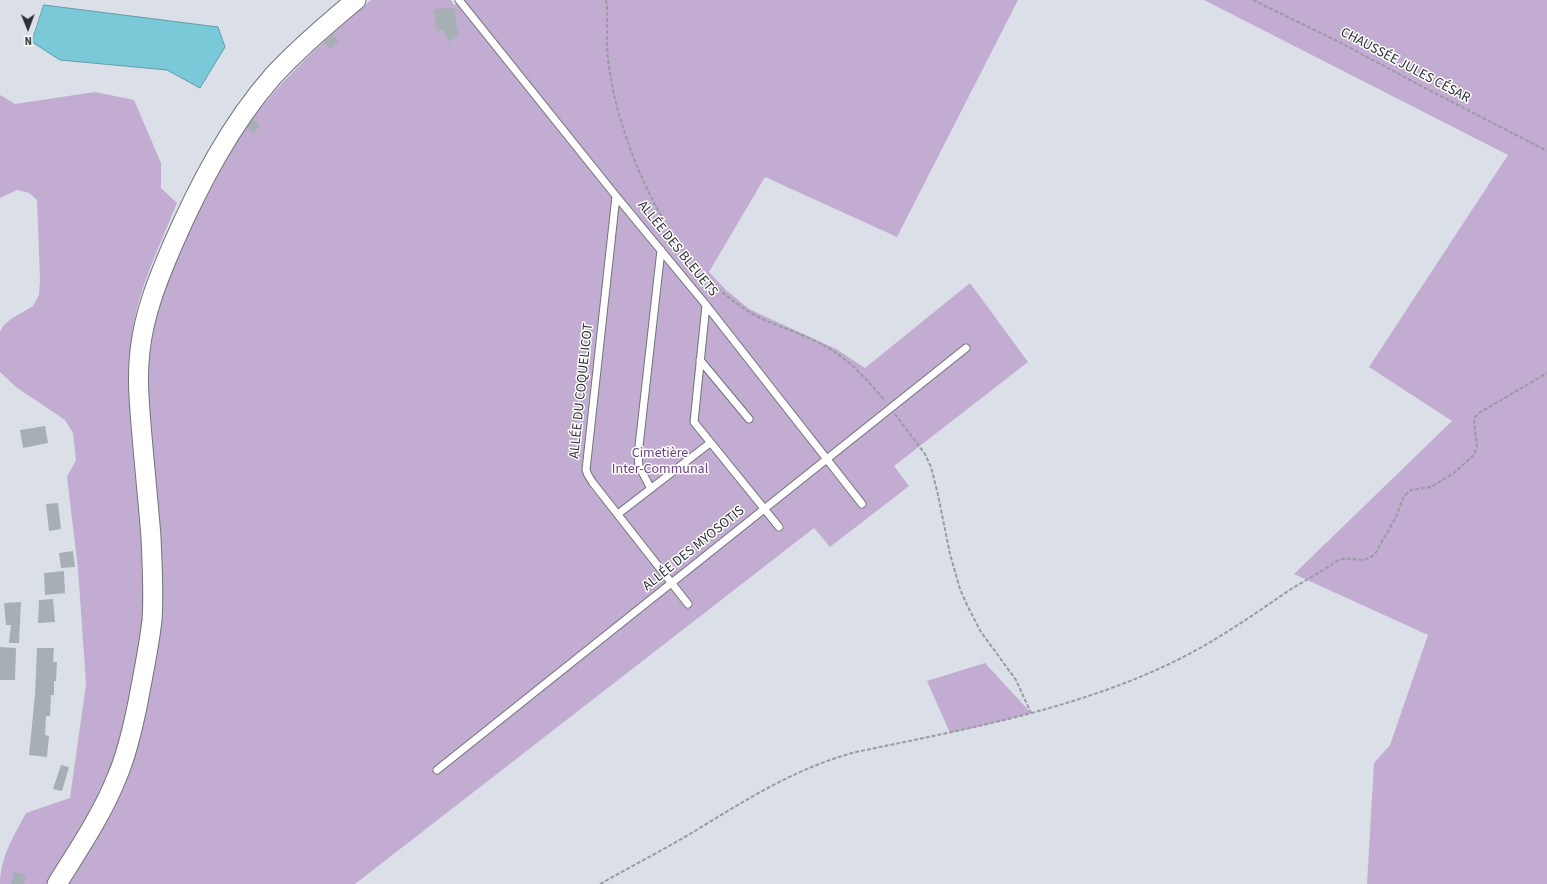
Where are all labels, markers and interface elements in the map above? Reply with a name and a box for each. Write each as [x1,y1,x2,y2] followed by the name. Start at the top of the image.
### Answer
[8,8,48,48] north arrow
[1337,25,1473,107] street label: CHAUSSÉE JULES CÉSAR
[24,33,32,48] text: N
[633,198,721,300] street label: ALLÉE DES BLEUETS
[567,322,597,460] street label: ALLÉE DU COQUELICOT
[612,446,708,478] park label: Cimetière Inter-Communal
[640,503,748,595] street label: ALLÉE DES MYOSOTIS

